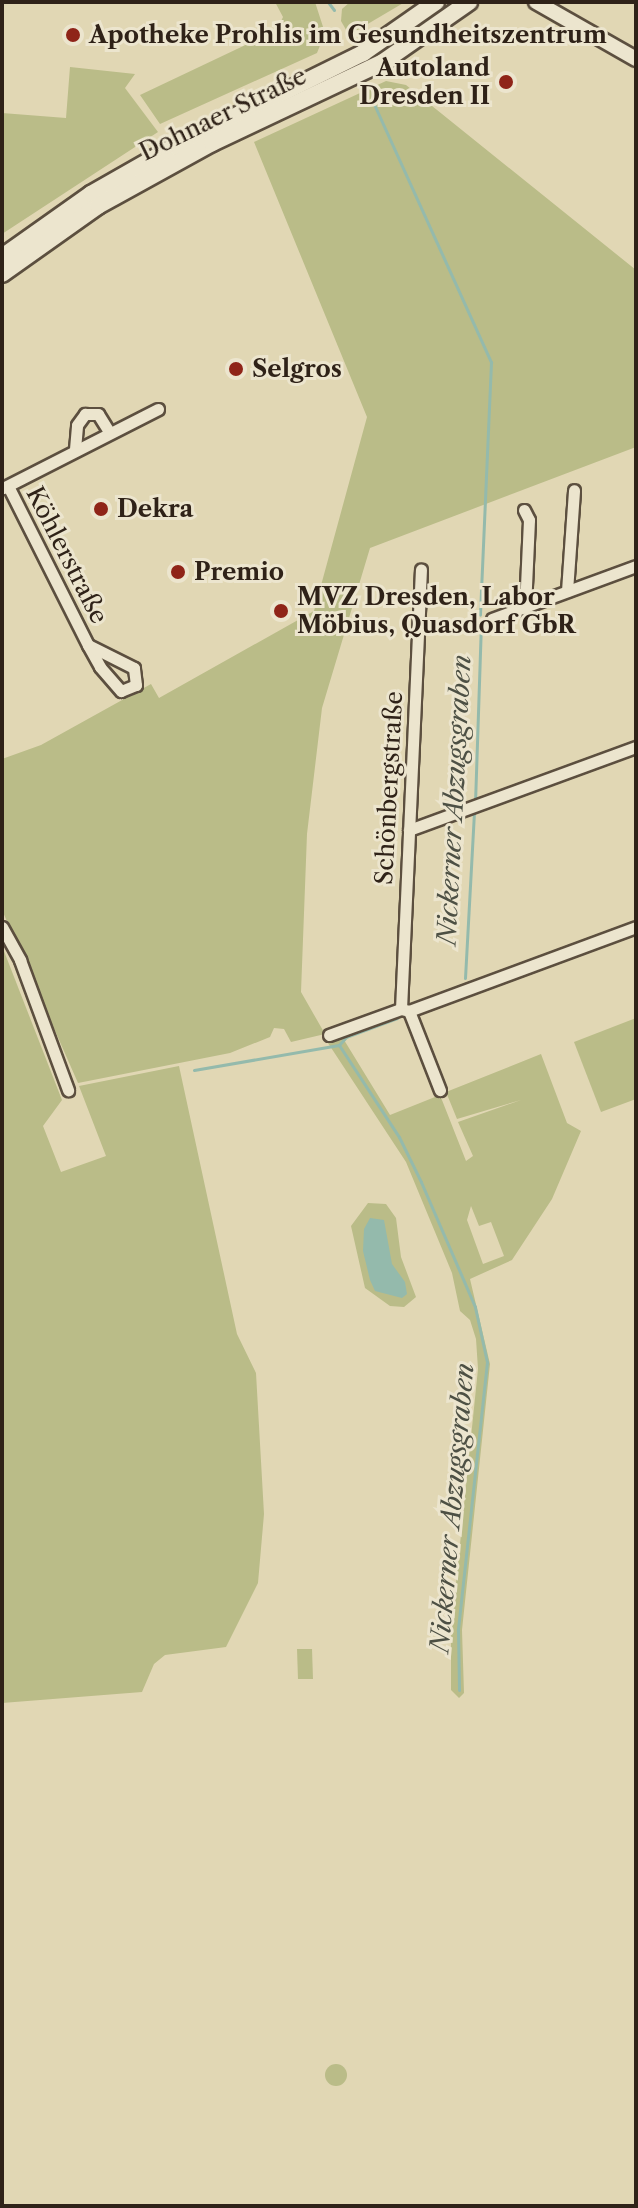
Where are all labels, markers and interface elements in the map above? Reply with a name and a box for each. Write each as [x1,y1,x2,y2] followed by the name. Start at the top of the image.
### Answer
[89,21,607,49] place label: Apotheke Prohlis im Gesundheitszentrum
[64,26,82,44] marker: Apotheke Prohlis im Gesundheitszentrum
[359,54,490,110] place label: Autoland Dresden II
[135,61,311,167] street label: Dohnaer Straße
[497,73,515,91] marker: Autoland Dresden II
[252,355,342,383] place label: Selgros
[227,360,245,378] marker: Selgros
[20,482,114,628] street label: Köhlerstraße
[117,495,193,523] place label: Dekra
[92,500,110,518] marker: Dekra
[194,558,284,586] place label: Premio
[169,563,187,581] marker: Premio
[297,583,575,639] place label: MVZ Dresden, Labor Möbius, Quasdorf GbR
[272,602,290,620] marker: MVZ Dresden, Labor Möbius, Quasdorf GbR
[432,654,478,946] water label: Nickerner Abzugsgraben
[370,690,408,886] street label: Schönbergstraße
[425,1362,481,1654] water label: Nickerner Abzugsgraben

